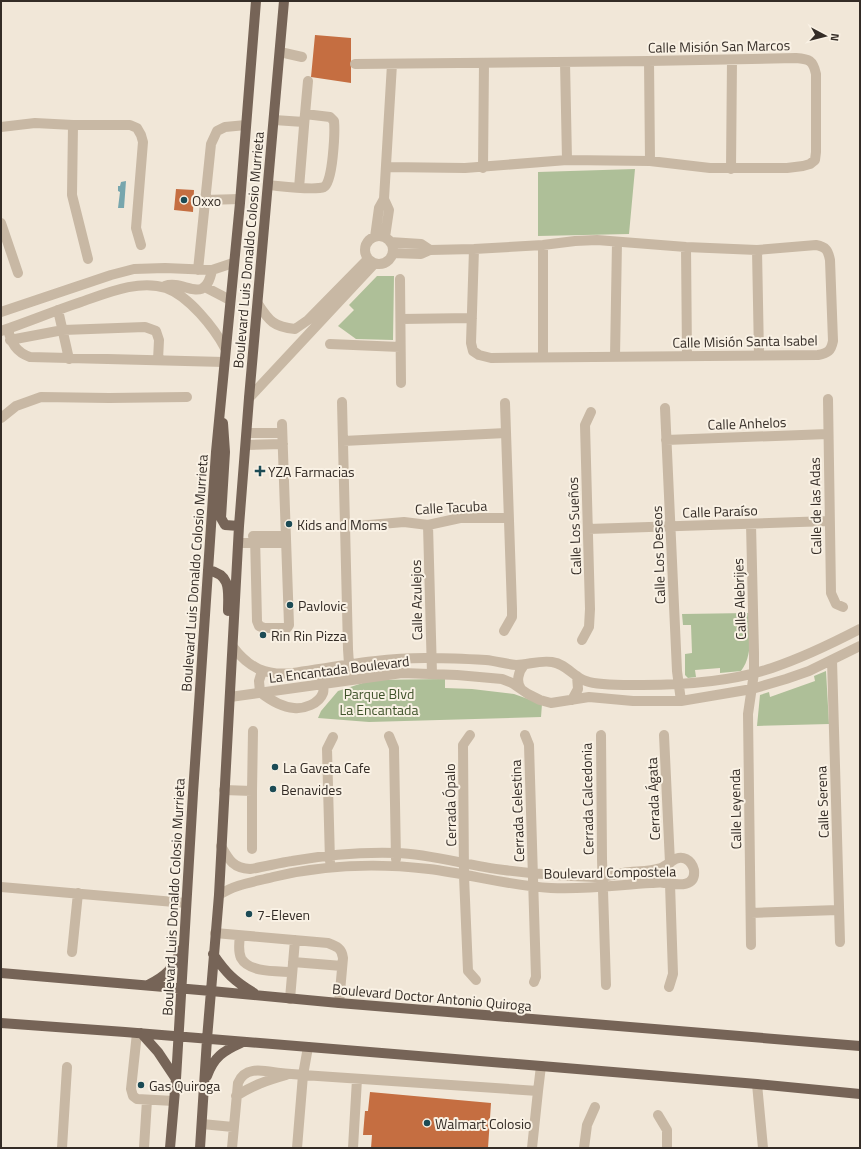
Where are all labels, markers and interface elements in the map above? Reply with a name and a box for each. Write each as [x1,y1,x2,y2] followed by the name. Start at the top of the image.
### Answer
[805,16,845,56] north arrow
[827,32,843,42] text: N
[648,34,790,58] street label: Calle Misión San Marcos
[227,131,269,369] street label: Boulevard Luis Donaldo Colosio Murrieta
[192,190,221,211] place label: Oxxo
[179,195,189,205] marker: Oxxo
[672,329,818,353] street label: Calle Misión Santa Isabel
[707,411,787,435] street label: Calle Anhelos
[175,454,213,692] street label: Boulevard Luis Donaldo Colosio Murrieta
[804,457,826,555] street label: Calle de las Adas
[268,461,355,482] place label: YZA Farmacias
[255,466,265,476] marker: YZA Farmacias
[562,476,586,576] street label: Calle Los Sueños
[414,495,488,519] street label: Calle Tacuba
[682,499,758,523] street label: Calle Paraíso
[646,505,670,605] street label: Calle Los Deseos
[297,514,387,535] place label: Kids and Moms
[284,519,294,529] marker: Kids and Moms
[727,558,751,640] street label: Calle Alebrijes
[405,559,427,641] street label: Calle Azulejos
[298,595,346,616] place label: Pavlovic
[285,600,295,610] marker: Pavlovic
[271,625,347,646] place label: Rin Rin Pizza
[258,630,268,640] marker: Rin Rin Pizza
[268,650,410,688] street label: La Encantada Boulevard
[339,683,419,720] park label: Parque Blvd La Encantada
[576,743,598,855] street label: Cerrada Calcedonia
[283,757,370,778] place label: La Gaveta Cafe
[641,757,665,841] street label: Cerrada Ágata
[505,759,529,863] street label: Cerrada Celestina
[270,762,280,772] marker: La Gaveta Cafe
[439,763,461,847] street label: Cerrada Ópalo
[810,766,834,838] street label: Calle Serena
[724,769,746,849] street label: Calle Leyenda
[156,778,190,1016] street label: Boulevard Luis Donaldo Colosio Murrieta
[281,779,342,800] place label: Benavides
[268,784,278,794] marker: Benavides
[544,860,676,884] street label: Boulevard Compostela
[257,904,310,925] place label: 7-Eleven
[244,909,254,919] marker: 7-Eleven
[331,978,533,1016] street label: Boulevard Doctor Antonio Quiroga
[149,1075,220,1096] place label: Gas Quiroga
[136,1080,146,1090] marker: Gas Quiroga
[435,1113,531,1134] place label: Walmart Colosio
[422,1118,432,1128] marker: Walmart Colosio

